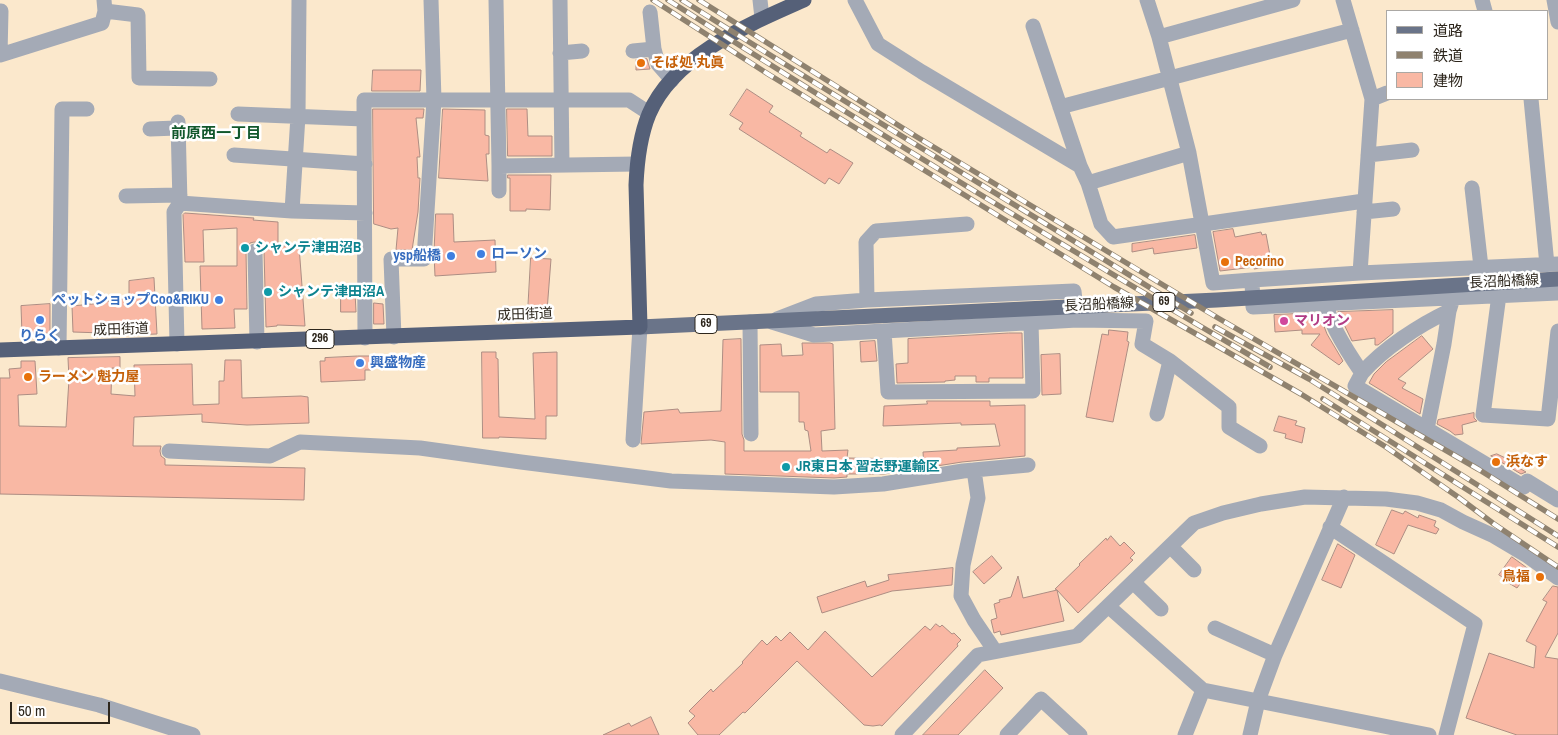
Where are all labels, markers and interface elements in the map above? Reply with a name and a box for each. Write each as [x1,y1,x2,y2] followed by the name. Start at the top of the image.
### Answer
[1386,10,1548,100] legend
[1433,20,1463,41] text: 道路
[1433,45,1463,66] text: 鉄道
[651,55,724,71] place label: そば処 丸眞
[635,57,647,69] marker: そば処 丸眞
[1433,70,1463,91] text: 建物
[171,125,261,143] district label: 前原西一丁目
[255,240,361,256] place label: シャンテ津田沼B
[239,242,251,254] marker: シャンテ津田沼B
[491,246,547,262] place label: ローソン
[393,248,441,264] place label: ysp船橋
[475,248,487,260] marker: ローソン
[445,250,457,262] marker: ysp船橋
[1235,254,1284,270] place label: Pecorino
[1219,256,1231,268] marker: Pecorino
[1469,272,1539,292] street label: 長沼船橋線
[278,284,384,300] place label: シャンテ津田沼A
[262,286,274,298] marker: シャンテ津田沼A
[52,292,209,308] place label: ペットショップCoo&RIKU
[1153,292,1175,312] road number: 69
[213,294,225,306] marker: ペットショップCoo&RIKU
[1064,295,1134,315] street label: 長沼船橋線
[497,306,553,324] street label: 成田街道
[1294,313,1350,329] place label: マリオン
[34,314,46,326] marker: りらく
[695,314,717,334] road number: 69
[1278,315,1290,327] marker: マリオン
[93,321,149,339] street label: 成田街道
[19,328,61,344] place label: りらく
[306,329,334,348] road number: 296
[370,355,426,371] place label: 興盛物産
[354,357,366,369] marker: 興盛物産
[38,369,139,385] place label: ラーメン 魁力屋
[22,371,34,383] marker: ラーメン 魁力屋
[1506,454,1548,470] place label: 浜なす
[1490,456,1502,468] marker: 浜なす
[796,459,940,475] place label: JR東日本 習志野運輸区
[780,461,792,473] marker: JR東日本 習志野運輸区
[1502,569,1530,585] place label: 鳥福
[1534,571,1546,583] marker: 鳥福
[12,692,112,724] scale bar
[18,700,45,721] text: 50 m

